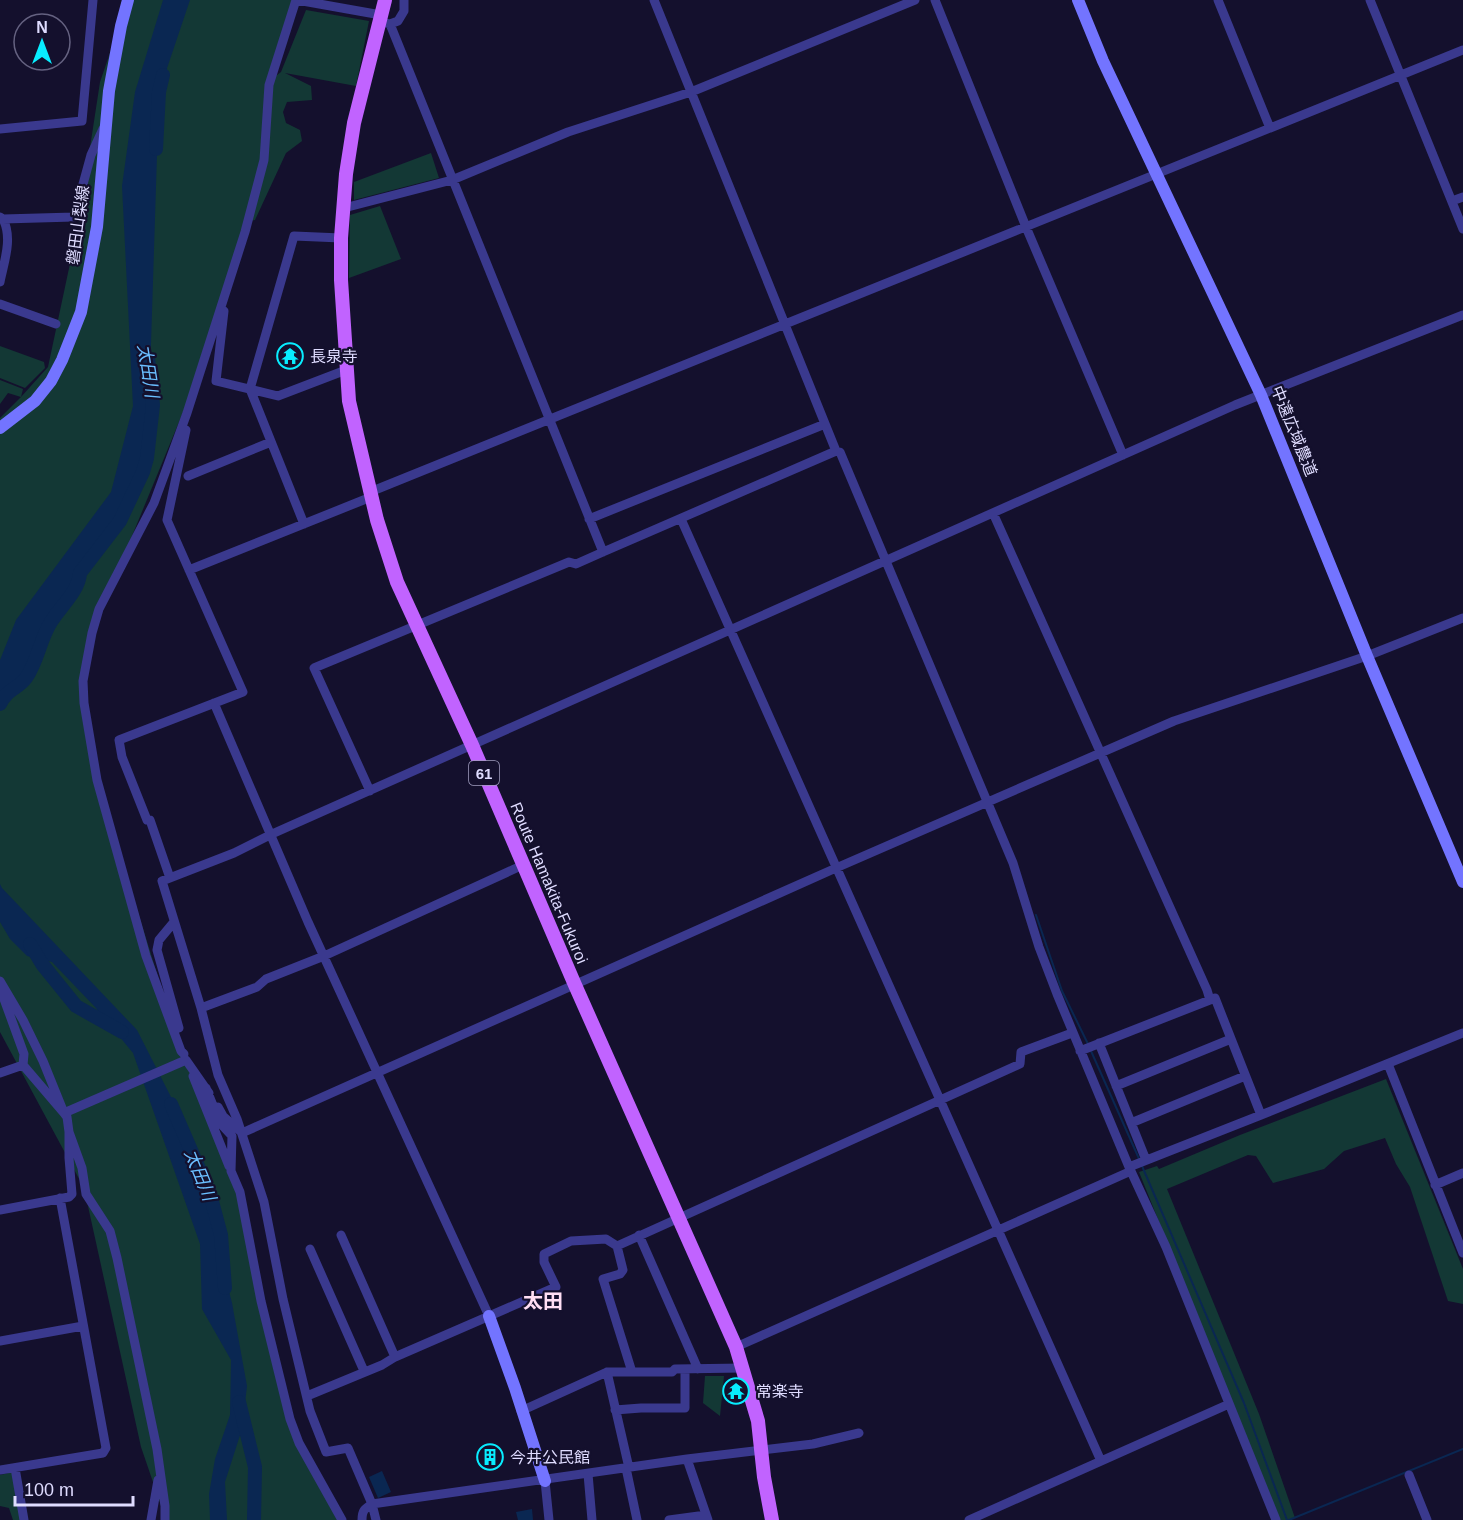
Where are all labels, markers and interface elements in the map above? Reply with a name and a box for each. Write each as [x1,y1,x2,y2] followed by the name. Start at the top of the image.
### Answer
[12,12,72,72] north arrow
[36,19,48,36] text: N
[64,184,92,266] street label: 磐田山梨線
[275,341,305,371] temple icon: 長泉寺
[134,343,162,401] water label: 太田川
[310,348,358,365] place label: 長泉寺
[1268,383,1320,479] street label: 中遠広域農道
[469,761,499,785] road number: 61
[507,800,591,966] street label: Route Hamakita-Fukuroi
[181,1146,220,1206] water label: 太田川
[523,1290,563,1312] district label: 太田
[721,1376,751,1406] temple icon: 常楽寺
[756,1383,804,1400] place label: 常楽寺
[475,1442,505,1472] building icon: 今井公民館
[510,1449,590,1466] place label: 今井公民館
[15,1469,134,1507] scale bar
[24,1480,74,1500] text: 100 m

